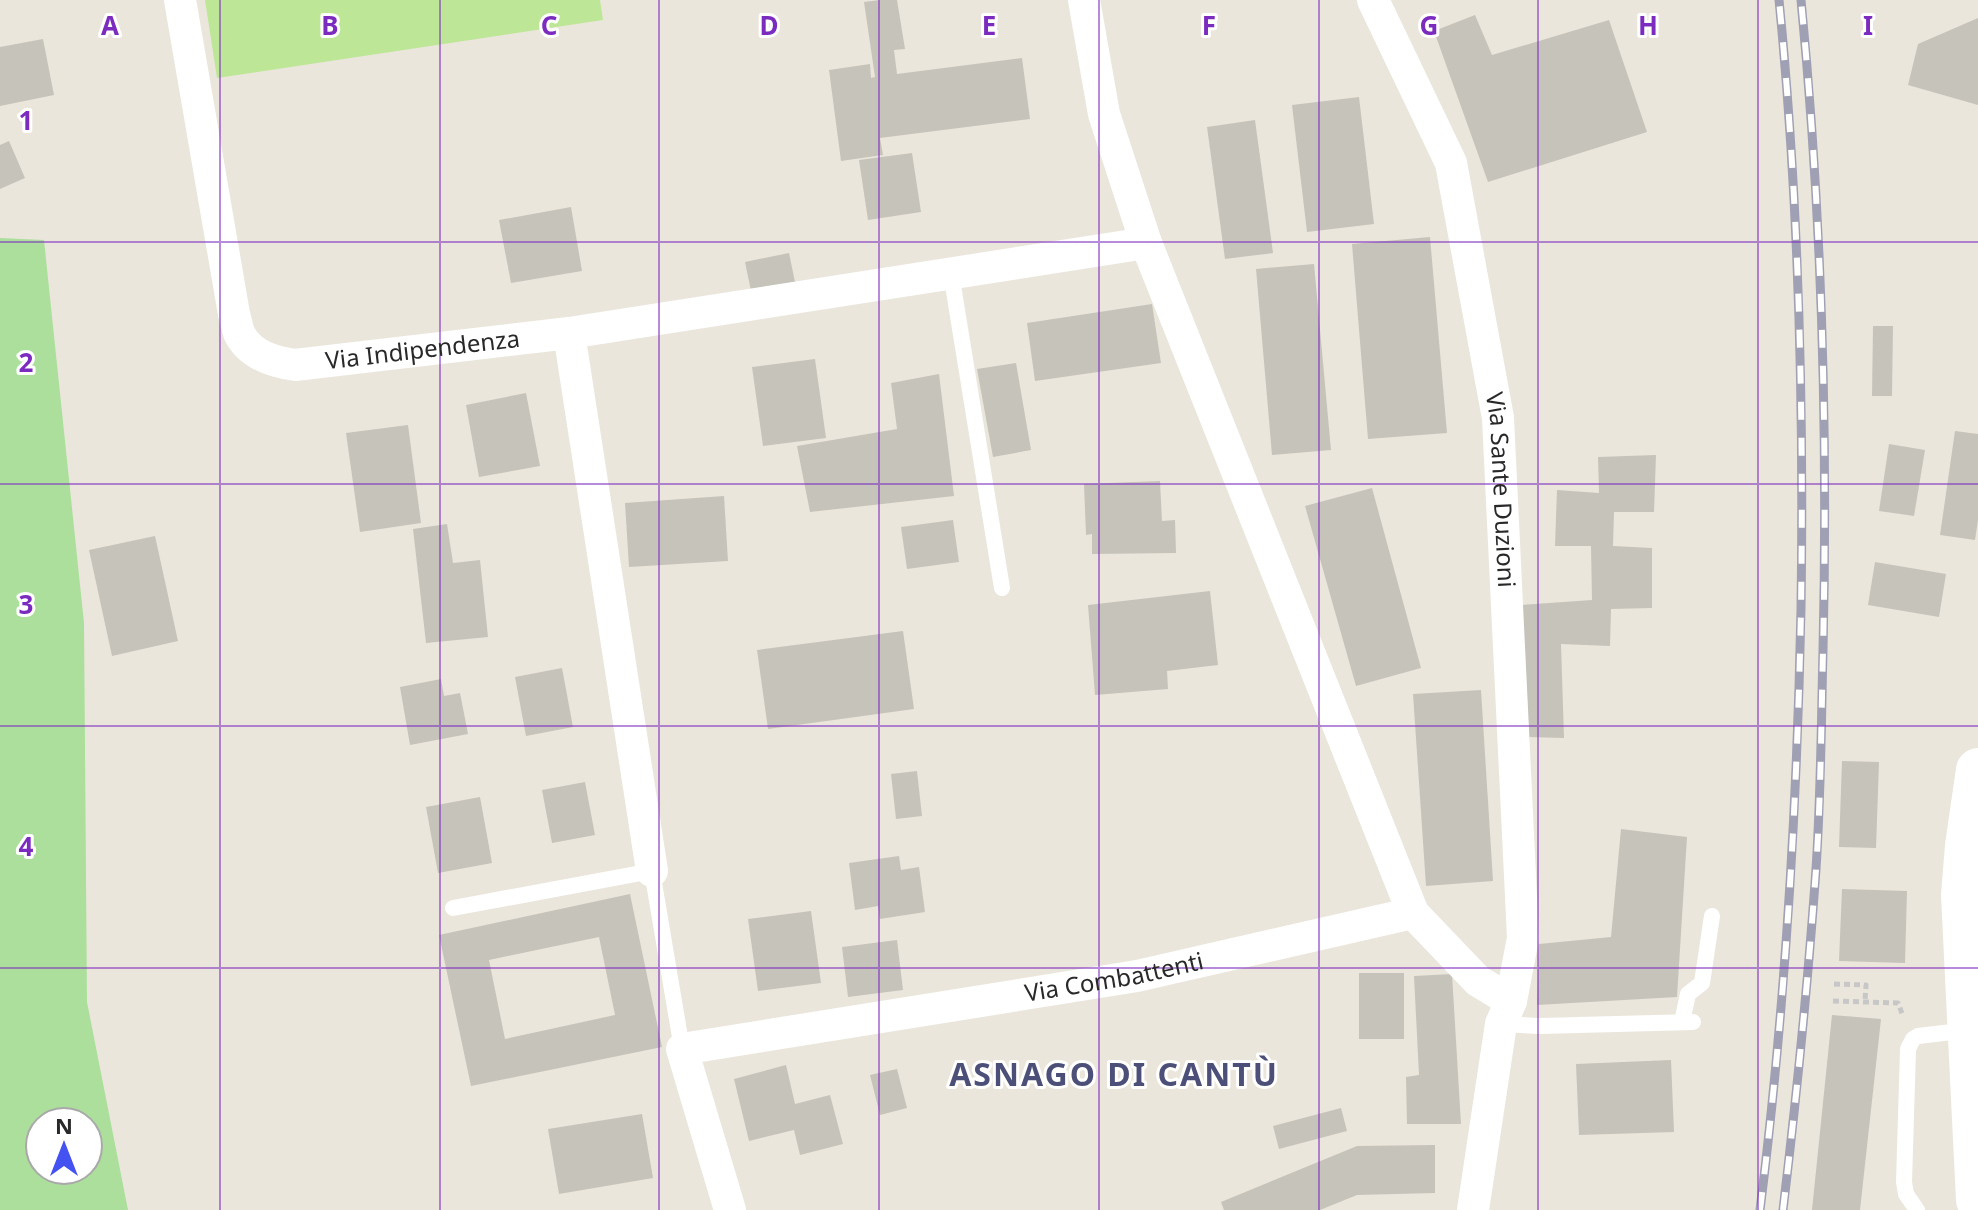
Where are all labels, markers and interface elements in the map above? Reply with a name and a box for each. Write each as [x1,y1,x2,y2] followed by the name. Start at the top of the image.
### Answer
[101,7,119,43] text: A
[321,7,339,43] text: B
[541,7,557,43] text: C
[759,7,779,43] text: D
[982,7,996,43] text: E
[1202,7,1216,43] text: F
[1420,7,1438,43] text: G
[1638,7,1658,43] text: H
[1863,7,1873,43] text: I
[19,102,33,138] text: 1
[324,321,521,376] street label: Via Indipendenza
[19,344,34,380] text: 2
[1479,389,1524,588] street label: Via Sante Duzioni
[19,586,33,622] text: 3
[19,828,34,864] text: 4
[1022,943,1206,1009] street label: Via Combattenti
[949,1052,1279,1095] district label: ASNAGO DI CANTÙ
[24,1106,104,1186] north arrow
[55,1110,73,1140] text: N

